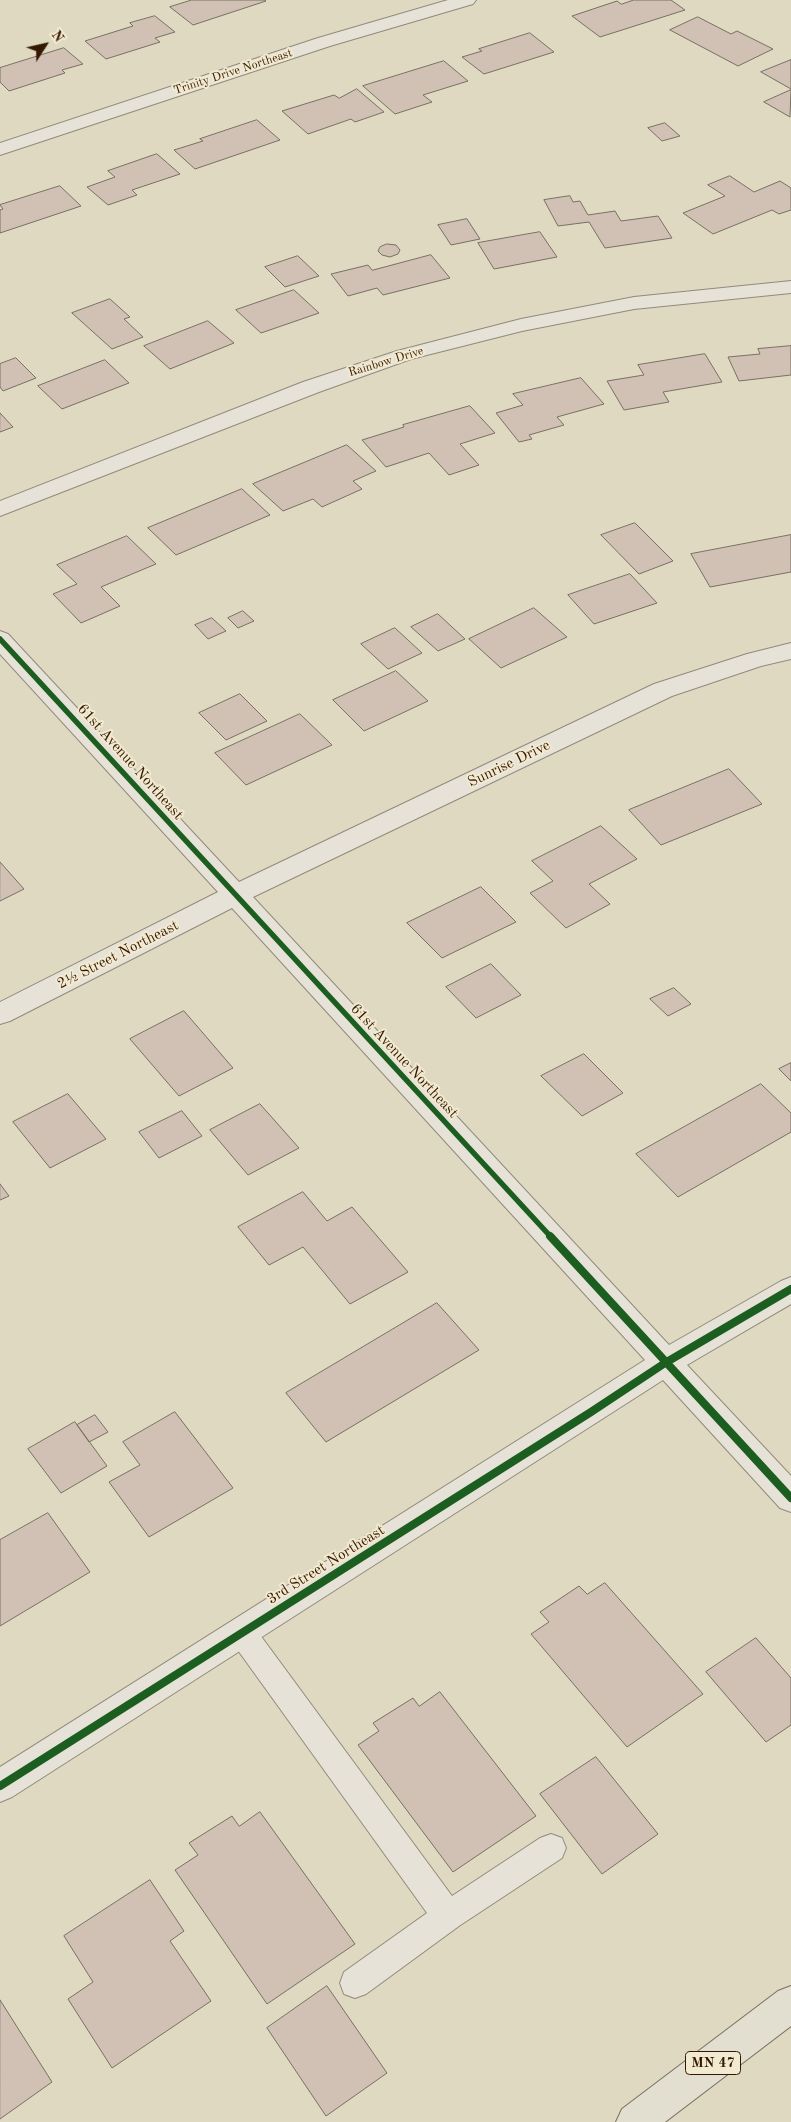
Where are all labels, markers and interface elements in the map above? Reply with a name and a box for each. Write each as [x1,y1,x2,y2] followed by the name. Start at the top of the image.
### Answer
[20,20,70,70] north arrow
[48,28,66,45] text: N
[172,46,294,98] street label: Trinity Drive Northeast
[347,344,425,380] street label: Rainbow Drive
[73,700,187,824] street label: 61st Avenue Northeast
[465,736,553,792] street label: Sunrise Drive
[54,917,182,993] street label: 2½ Street Northeast
[346,1000,462,1122] street label: 61st Avenue Northeast
[264,1521,388,1609] street label: 3rd Street Northeast
[686,2052,740,2074] road number: MN 47

